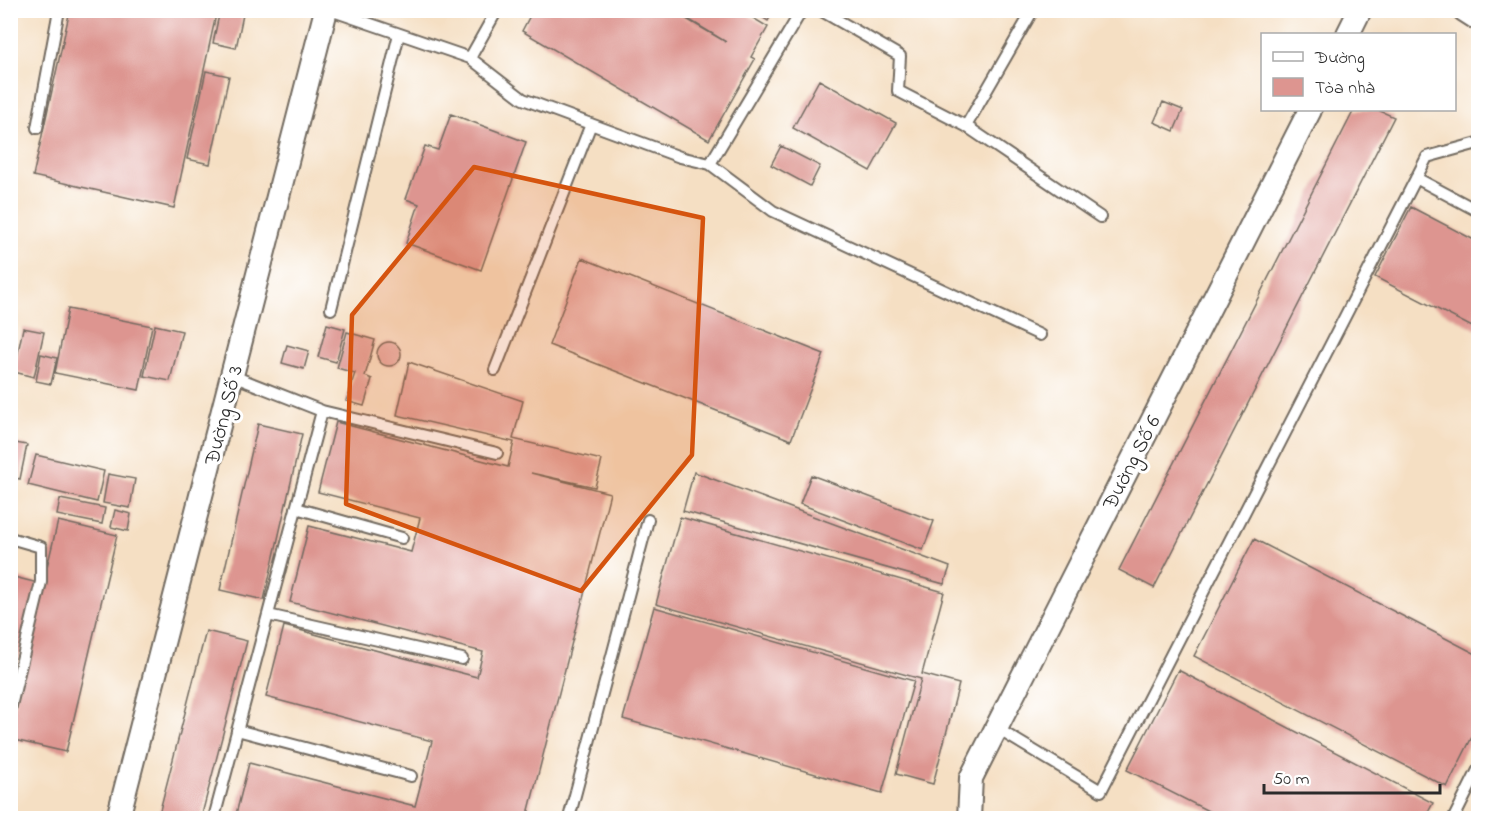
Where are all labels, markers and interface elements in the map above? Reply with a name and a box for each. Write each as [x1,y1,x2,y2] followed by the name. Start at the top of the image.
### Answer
[1261,33,1456,111] legend
[1314,46,1365,73] text: Đường
[1315,76,1375,102] text: Tòa nhà
[198,363,254,470] street label: Đường Số 3
[1096,411,1171,517] street label: Đường Số 6
[1264,757,1440,795] scale bar
[1273,767,1310,793] text: 50 m

